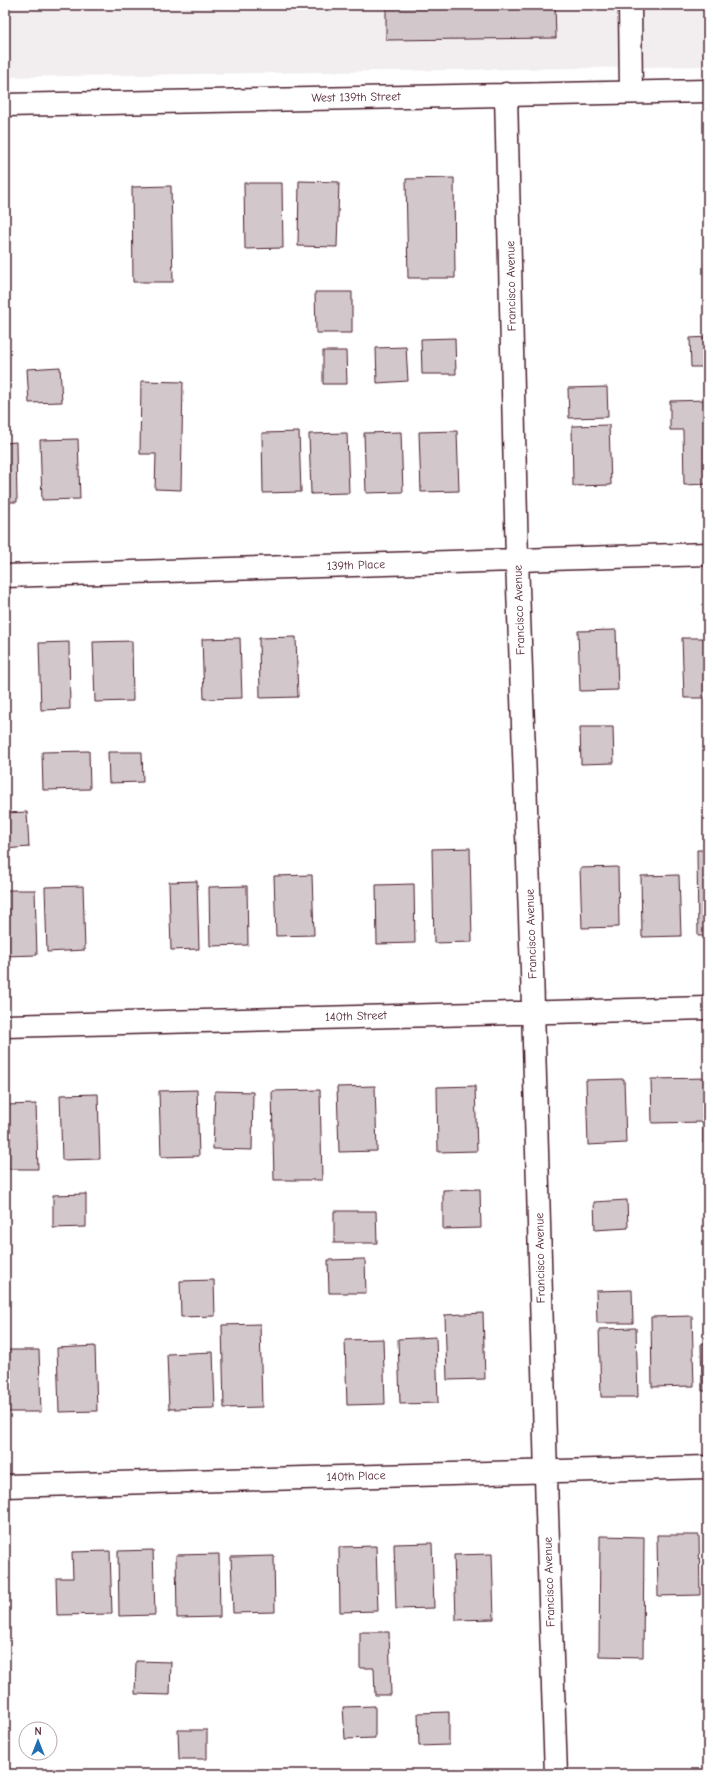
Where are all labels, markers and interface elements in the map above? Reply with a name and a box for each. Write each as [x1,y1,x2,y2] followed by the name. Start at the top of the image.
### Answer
[311,89,401,105] street label: West 139th Street
[503,241,519,331] street label: Francisco Avenue
[327,557,385,573] street label: 139th Place
[510,565,528,655] street label: Francisco Avenue
[522,889,540,979] street label: Francisco Avenue
[325,1008,388,1024] street label: 140th Street
[532,1213,548,1303] street label: Francisco Avenue
[326,1468,386,1484] street label: 140th Place
[540,1537,558,1627] street label: Francisco Avenue
[18,1721,58,1761] north arrow
[34,1725,42,1738] text: N

